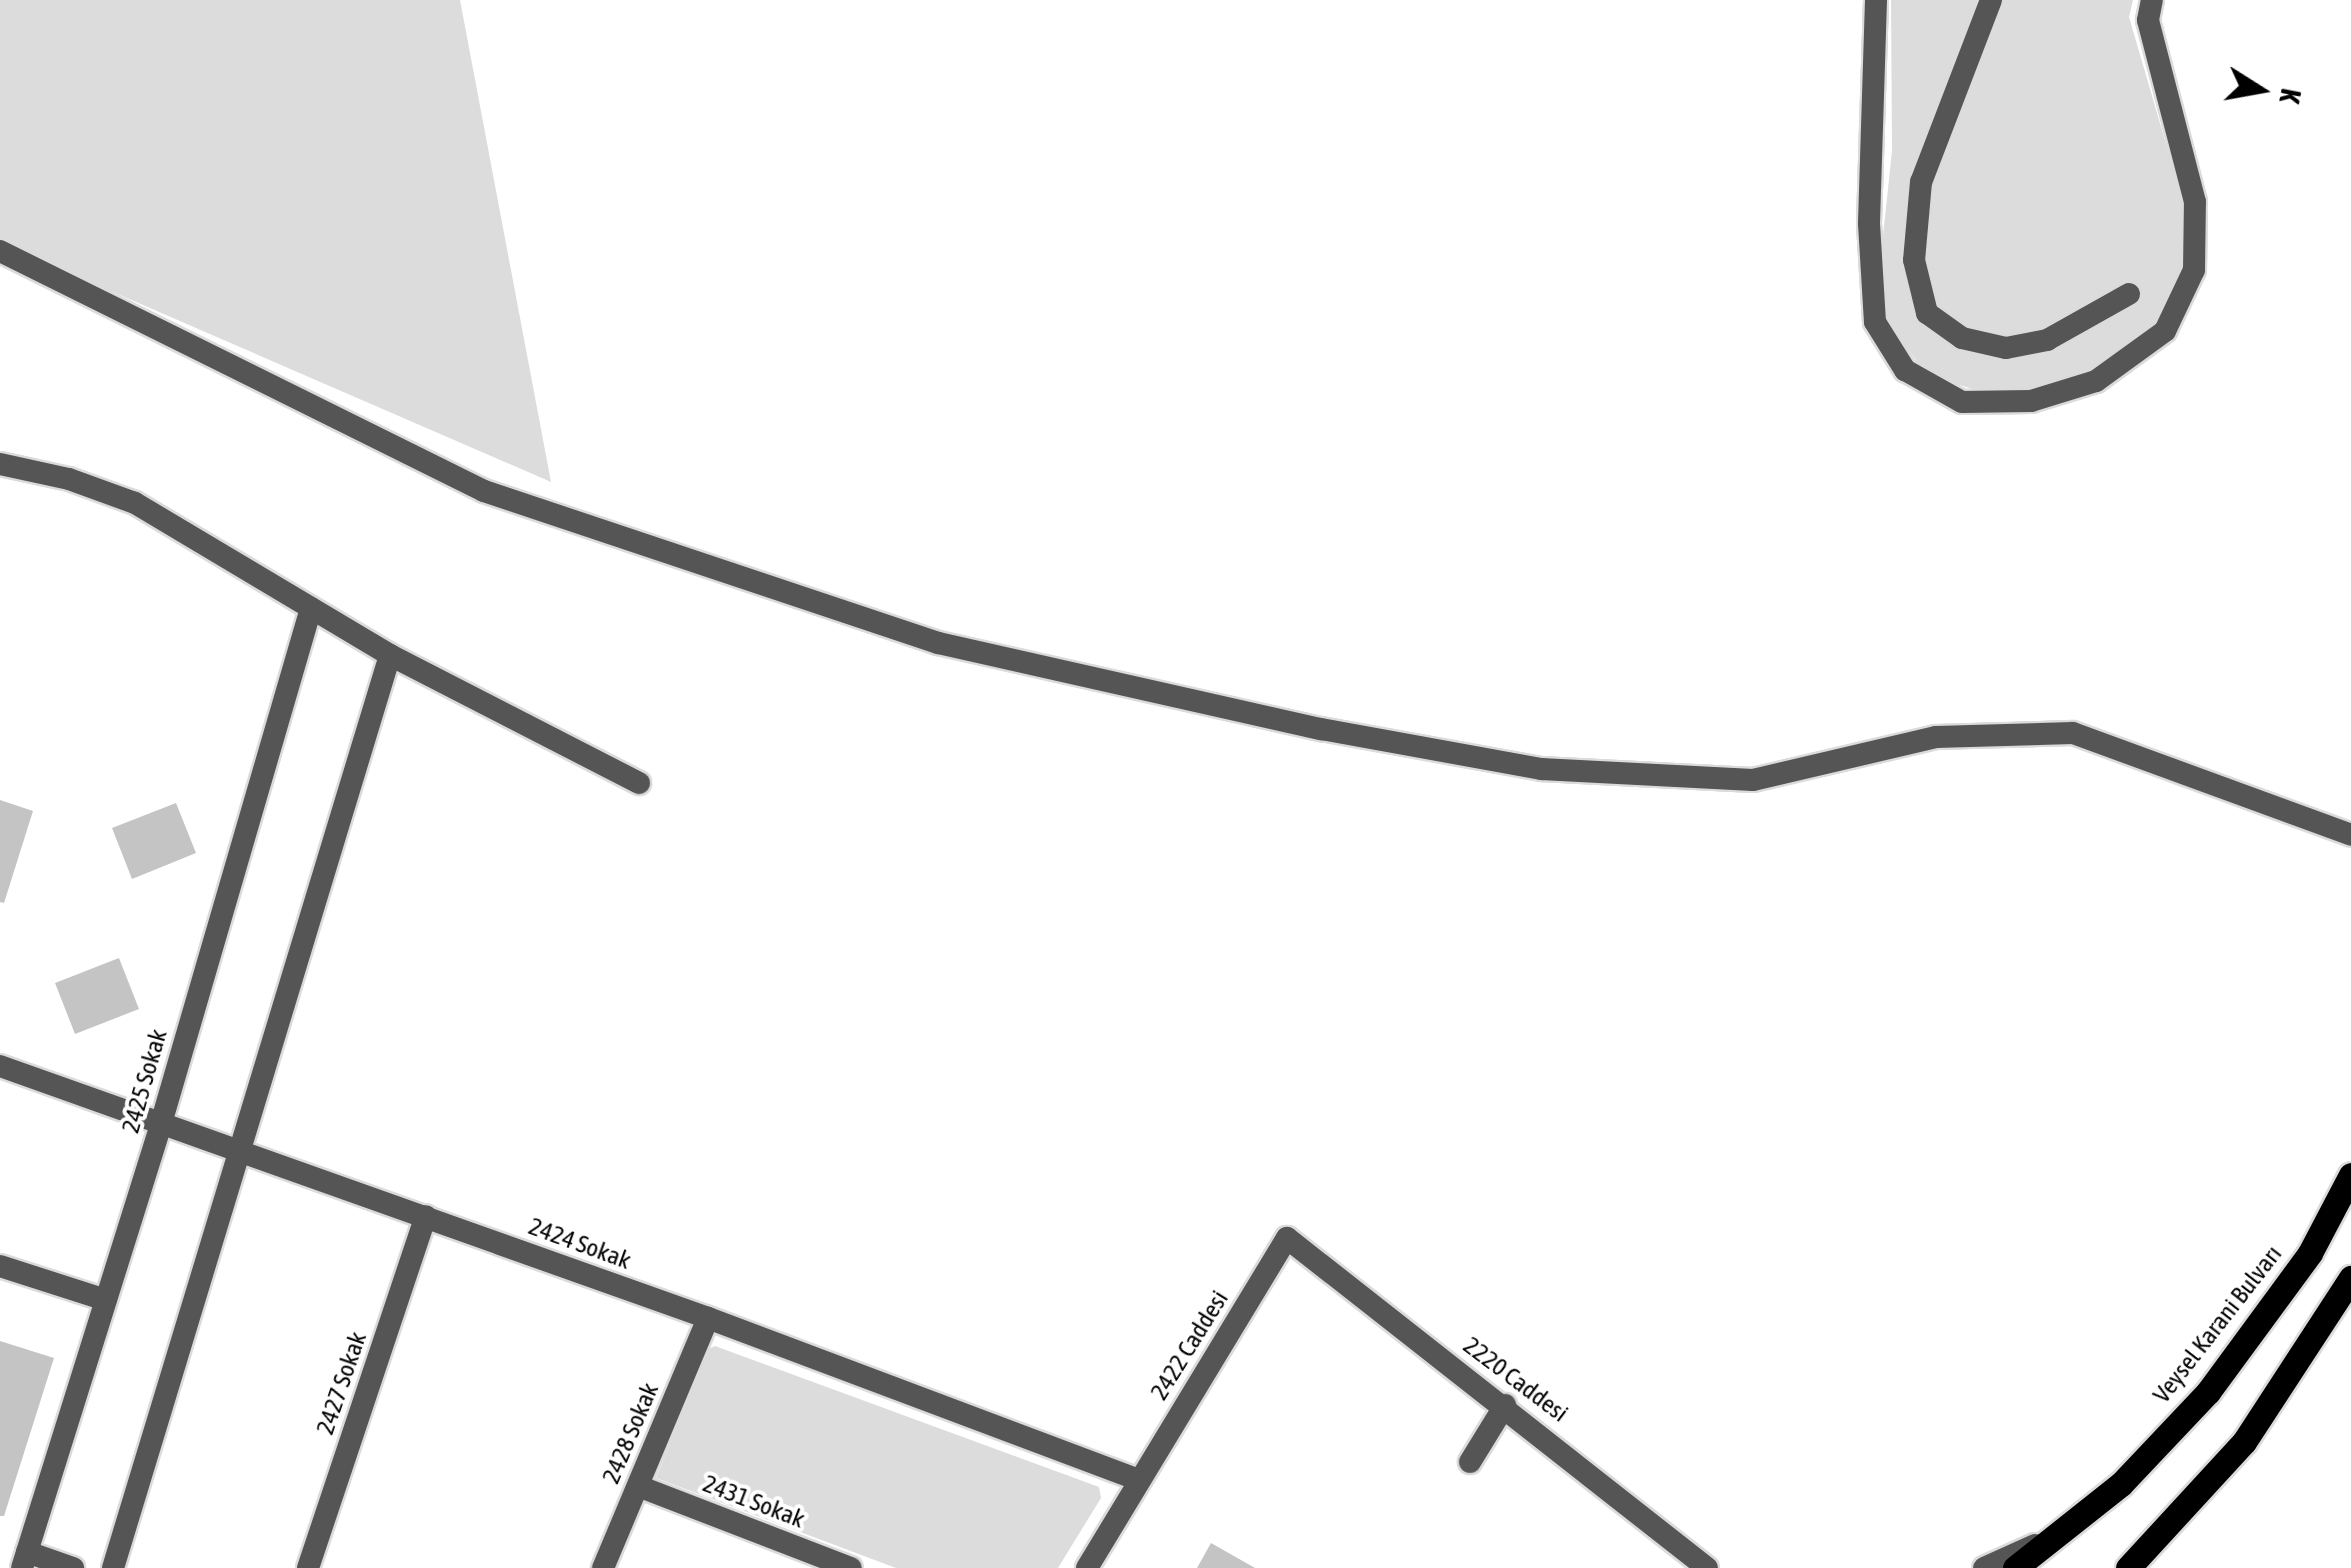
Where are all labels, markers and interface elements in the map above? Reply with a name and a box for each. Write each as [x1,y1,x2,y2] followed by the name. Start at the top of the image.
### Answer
[2211,40,2311,140] north arrow
[2273,86,2307,106] text: K
[115,1026,173,1136] street label: 2425 Sokak
[525,1211,635,1275] street label: 2424 Sokak
[2146,1239,2288,1409] street label: Veysel Karani Bulvarı
[1144,1285,1234,1405] street label: 2422 Caddesi
[310,1328,372,1438] street label: 2427 Sokak
[1458,1330,1574,1428] street label: 2220 Caddesi
[595,1378,665,1488] street label: 2428 Sokak
[699,1468,809,1534] street label: 2431 Sokak

